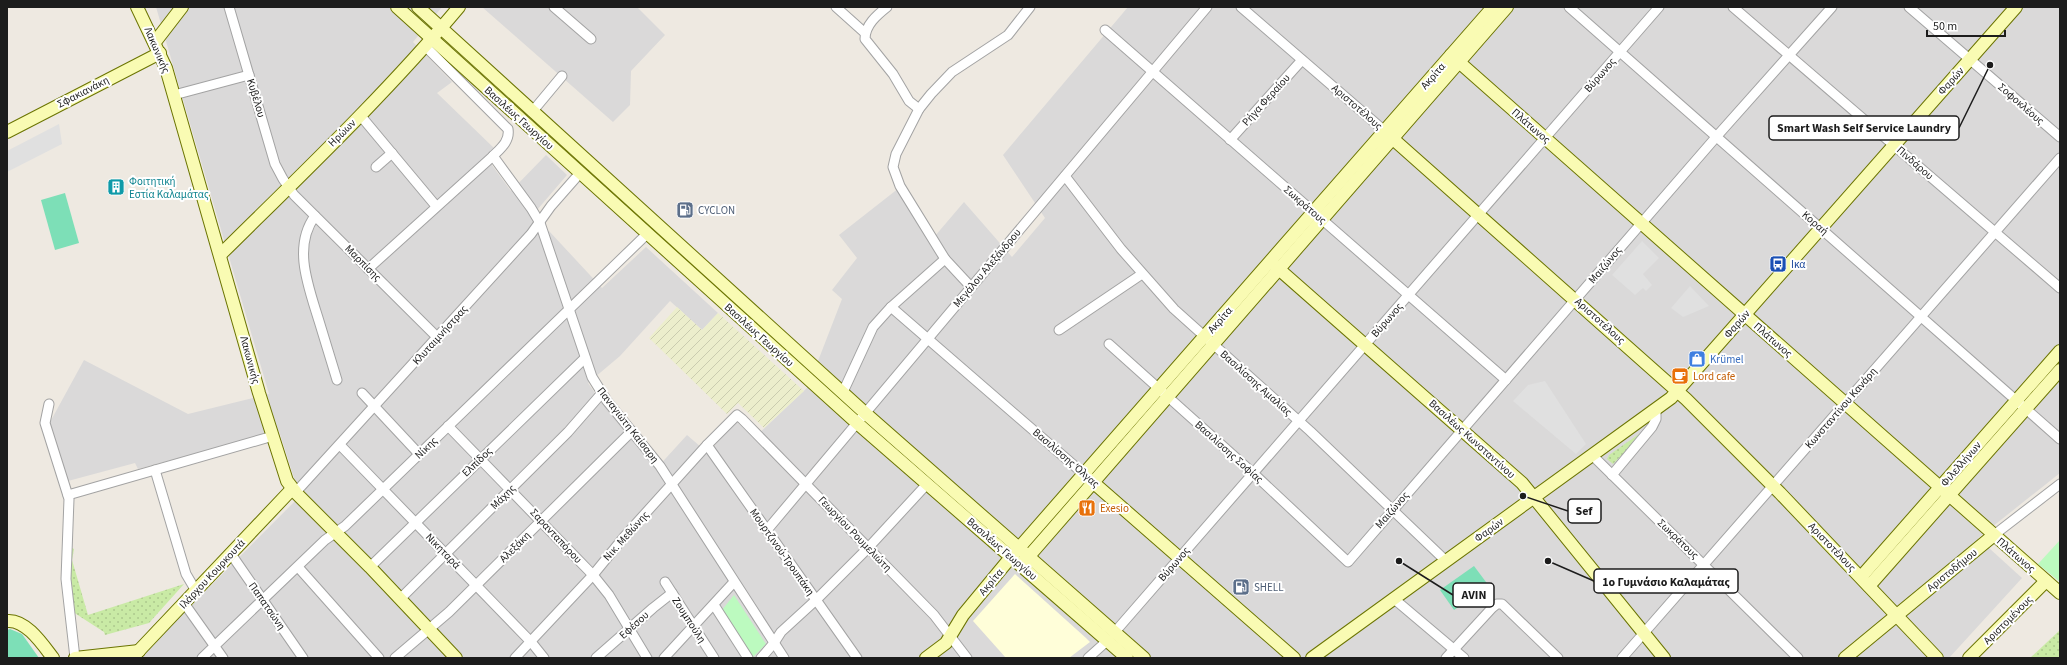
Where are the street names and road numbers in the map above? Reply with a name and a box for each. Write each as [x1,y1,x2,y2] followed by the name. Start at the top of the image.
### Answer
[141,25,174,76] street label: Λακωνικής
[1581,54,1619,96] street label: Βύρωνος
[1417,59,1449,93] street label: Ακρίτα
[1934,64,1968,98] street label: Φαρών
[1239,71,1293,129] street label: Ρήγα Φεραίου
[54,72,112,111] street label: Σφακιανάκη
[243,77,269,119] street label: Κυβέλου
[1995,80,2047,128] street label: Σοφοκλέους
[1328,81,1386,133] street label: Αριστοτέλους
[481,83,557,153] street label: Βασιλέως Γεωργίου
[1508,105,1554,147] street label: Πλάτωνος
[325,116,359,150] street label: Ηρώων
[1893,143,1937,183] street label: Πινδάρου
[1280,182,1330,228] street label: Σωκράτους
[1799,207,1831,239] street label: Κοραή
[950,225,1024,311] street label: Μεγάλου Αλεξάνδρου
[341,241,385,285] street label: Μαρπίσης
[1585,243,1625,287] street label: Μαιζώνος
[1572,294,1629,348] street label: Αριστοτέλους
[1368,299,1406,341] street label: Βύρωνος
[721,300,797,370] street label: Βασιλέως Γεωργίου
[409,302,471,368] street label: Κλυταιμνήστρας
[1204,303,1236,337] street label: Ακρίτα
[1721,307,1753,341] street label: Φαρών
[1750,319,1796,361] street label: Πλάτωνος
[236,334,264,386] street label: Λακωνικής
[1217,347,1295,419] street label: Βασιλίσσης Αμαλίας
[1801,364,1881,452] street label: Κωνσταντίνου Κανάρη
[594,384,662,466] street label: Παναγιώτη Καίσαρη
[1426,396,1518,482] street label: Βασιλέως Κωνσταντίνου
[1192,417,1267,487] street label: Βασιλίσσης Σοφίας
[1029,425,1103,491] street label: Βασιλίσσης Όλγας
[411,433,441,462] street label: Νίκης
[1937,438,1985,490] street label: Φιλελλήνων
[458,444,496,480] street label: Ελπίδος
[487,481,519,513] street label: Μάχης
[1372,488,1412,532] street label: Μαιζώνος
[815,493,895,575] street label: Γεωργίου Ρουμελιώτη
[527,505,585,567] street label: Σαρανταπόρου
[746,505,818,599] street label: Μουρτζινού-Τρουπάκη
[600,508,653,564] street label: Νικ. Μεθώνης
[964,514,1040,584] street label: Βασιλέως Γεωργίου
[1471,514,1507,546] street label: Φαρών
[1654,516,1702,563] street label: Σωκράτους
[1805,519,1859,575] street label: Αριστοτέλους
[496,528,534,566] street label: Αλεξάκη
[422,530,464,572] street label: Νικηταρά
[1993,534,2039,576] street label: Πλάτωνος
[176,536,248,612] street label: Ιλάρχου Κουρκουτά
[1155,543,1193,585] street label: Βύρωνος
[1924,545,1980,595] street label: Αριστοδήμου
[975,565,1007,599] street label: Ακρίτα
[245,579,289,633] street label: Παπατσώνη
[1980,592,2036,648] street label: Αριστομένους
[668,594,710,646] street label: Ζουμπούλη
[616,608,652,642] street label: Εφέσου

